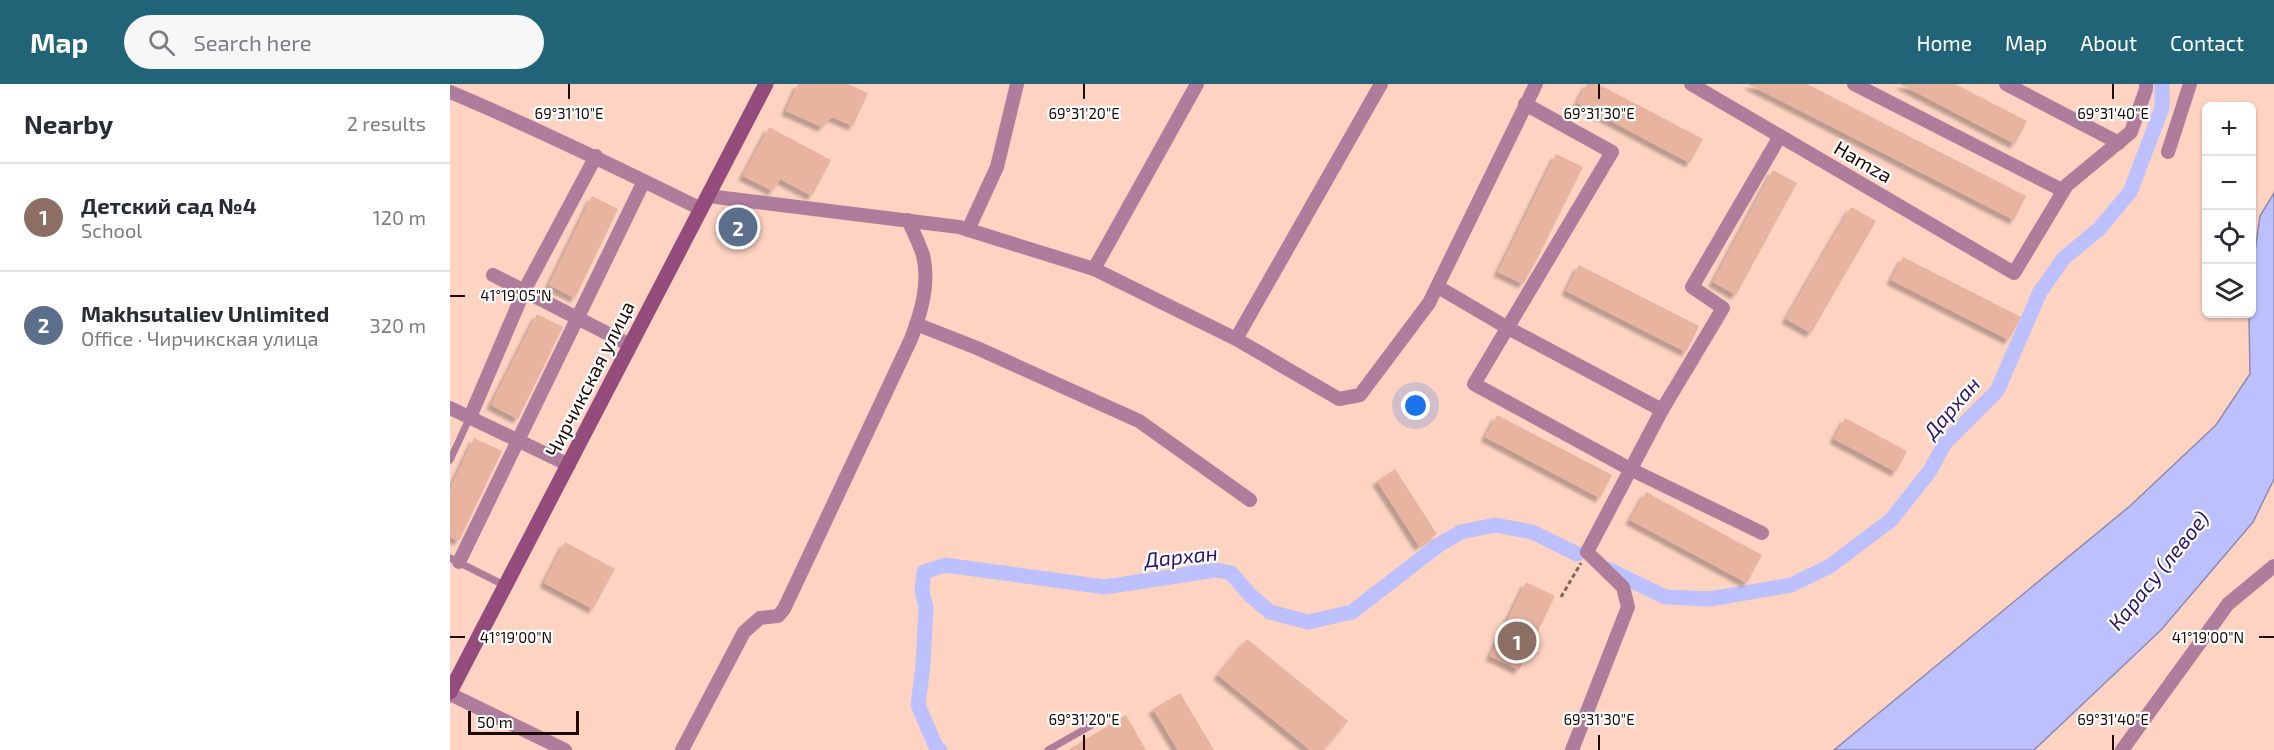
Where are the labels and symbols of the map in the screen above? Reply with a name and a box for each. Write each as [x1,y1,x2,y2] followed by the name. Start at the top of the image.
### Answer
[535,104,603,122] text: 69°31'10"E
[1048,104,1120,122] text: 69°31'20"E
[1563,104,1635,122] text: 69°31'30"E
[2077,104,2149,122] text: 69°31'40"E
[1830,135,1897,187] street label: Hamza
[718,204,758,250] pin: 2
[480,286,552,304] text: 41°19'05"N
[539,297,640,461] street label: Чирчикская улица
[1917,371,1984,444] water label: Дархан
[1401,391,1430,420] your location
[2102,505,2214,635] water label: Карасу (левое)
[1142,539,1219,572] water label: Дархан
[1498,618,1536,664] pin: 1
[480,628,552,646] text: 41°19'00"N
[2172,628,2244,646] text: 41°19'00"N
[468,708,579,736] scale bar
[1048,710,1120,728] text: 69°31'20"E
[1563,710,1635,728] text: 69°31'30"E
[2077,710,2149,728] text: 69°31'40"E

